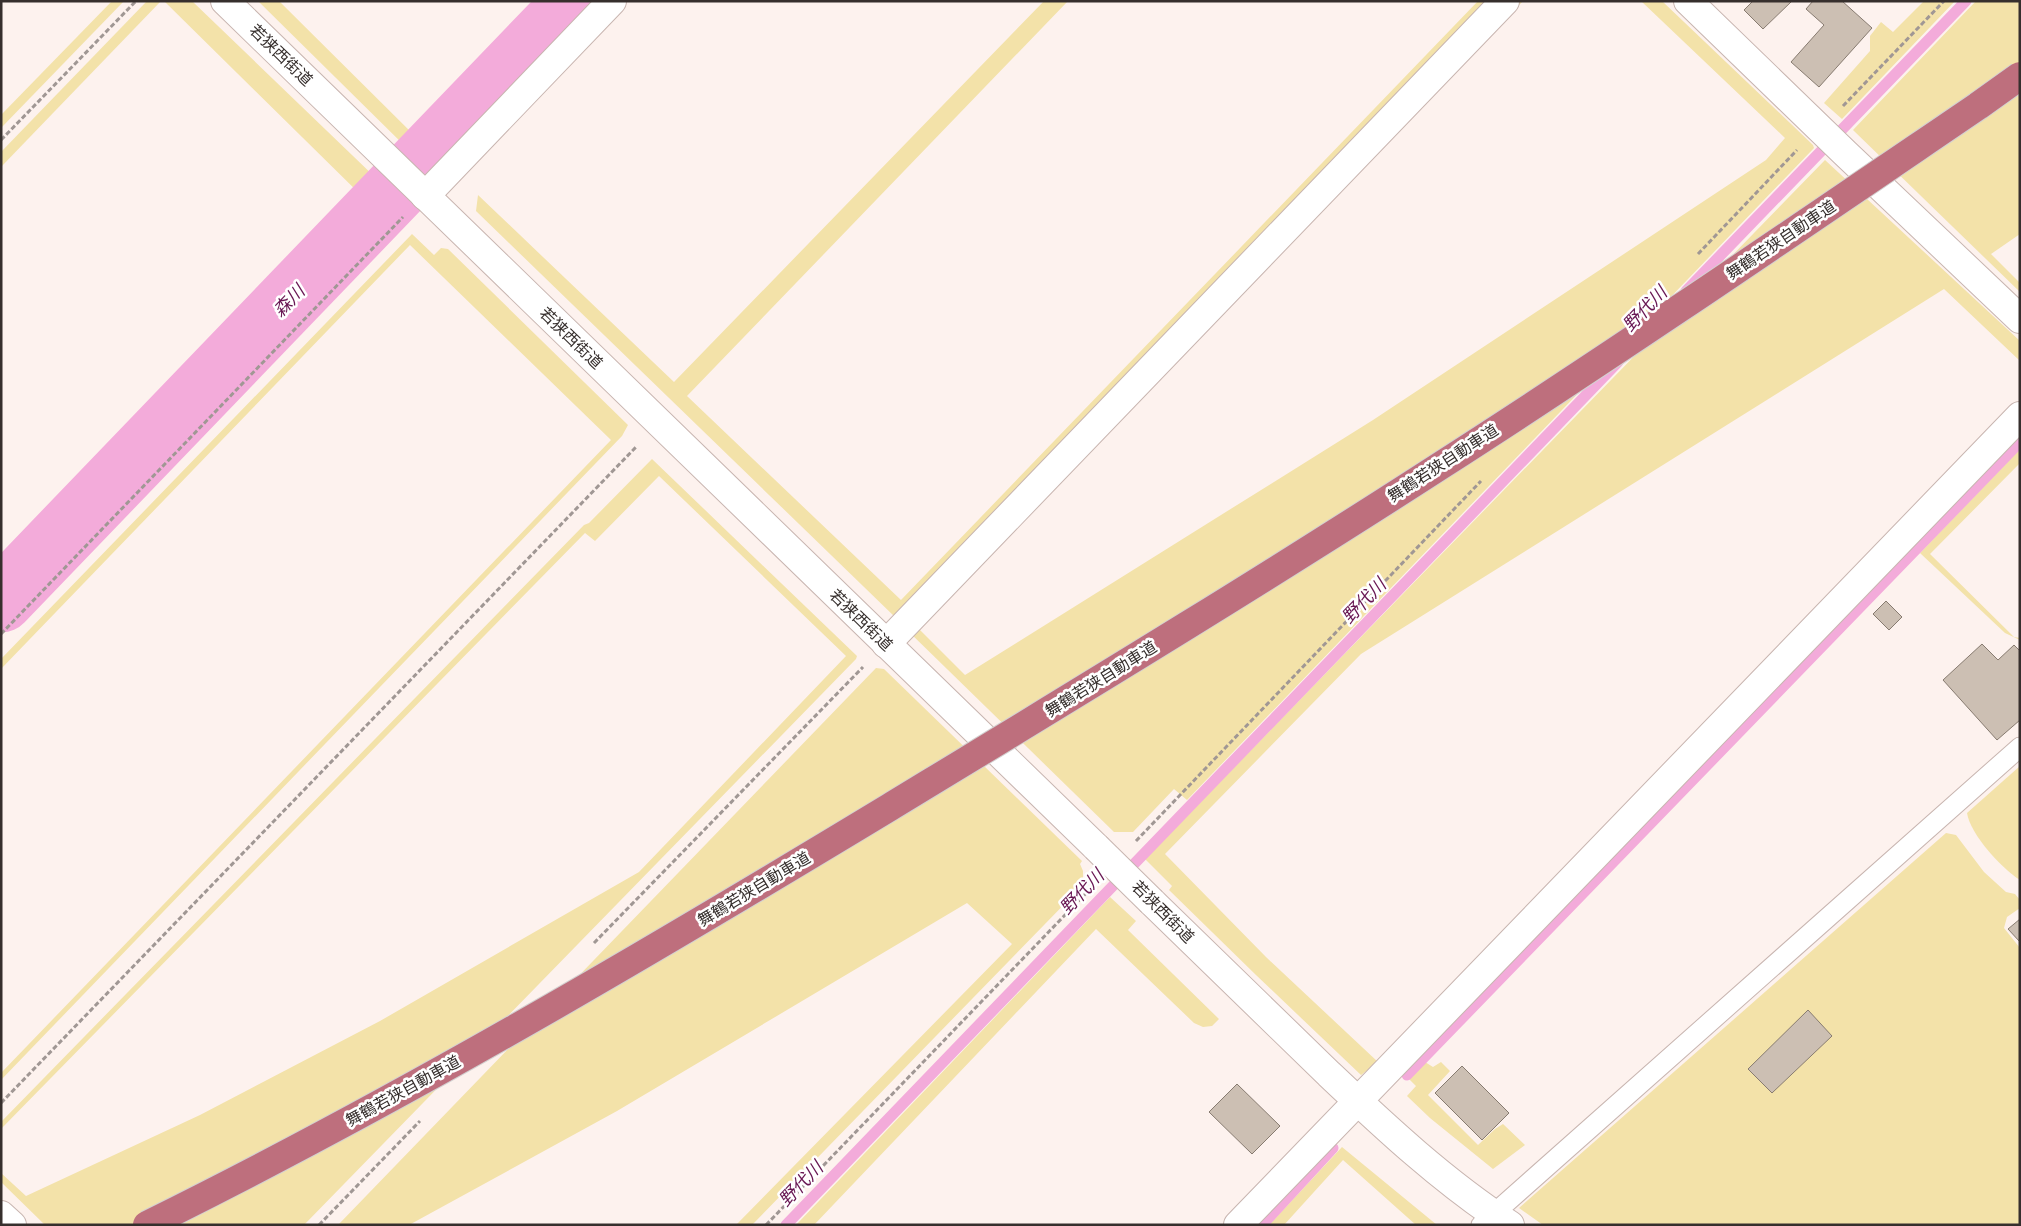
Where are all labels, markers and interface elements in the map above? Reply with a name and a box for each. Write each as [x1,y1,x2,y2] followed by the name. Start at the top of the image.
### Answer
[246,21,316,89] street label: 若狭西街道
[1723,197,1839,283] street label: 舞鶴若狭自動車道
[269,280,310,321] water label: 森川
[1619,281,1672,335] water label: 野代川
[536,304,606,372] street label: 若狭西街道
[1385,421,1501,505] street label: 舞鶴若狭自動車道
[1338,573,1391,627] water label: 野代川
[826,586,896,654] street label: 若狭西街道
[1042,638,1160,720] street label: 舞鶴若狭自動車道
[695,849,813,929] street label: 舞鶴若狭自動車道
[1056,864,1109,918] water label: 野代川
[1129,878,1197,946] street label: 若狭西街道
[343,1053,463,1129] street label: 舞鶴若狭自動車道
[775,1156,828,1210] water label: 野代川

